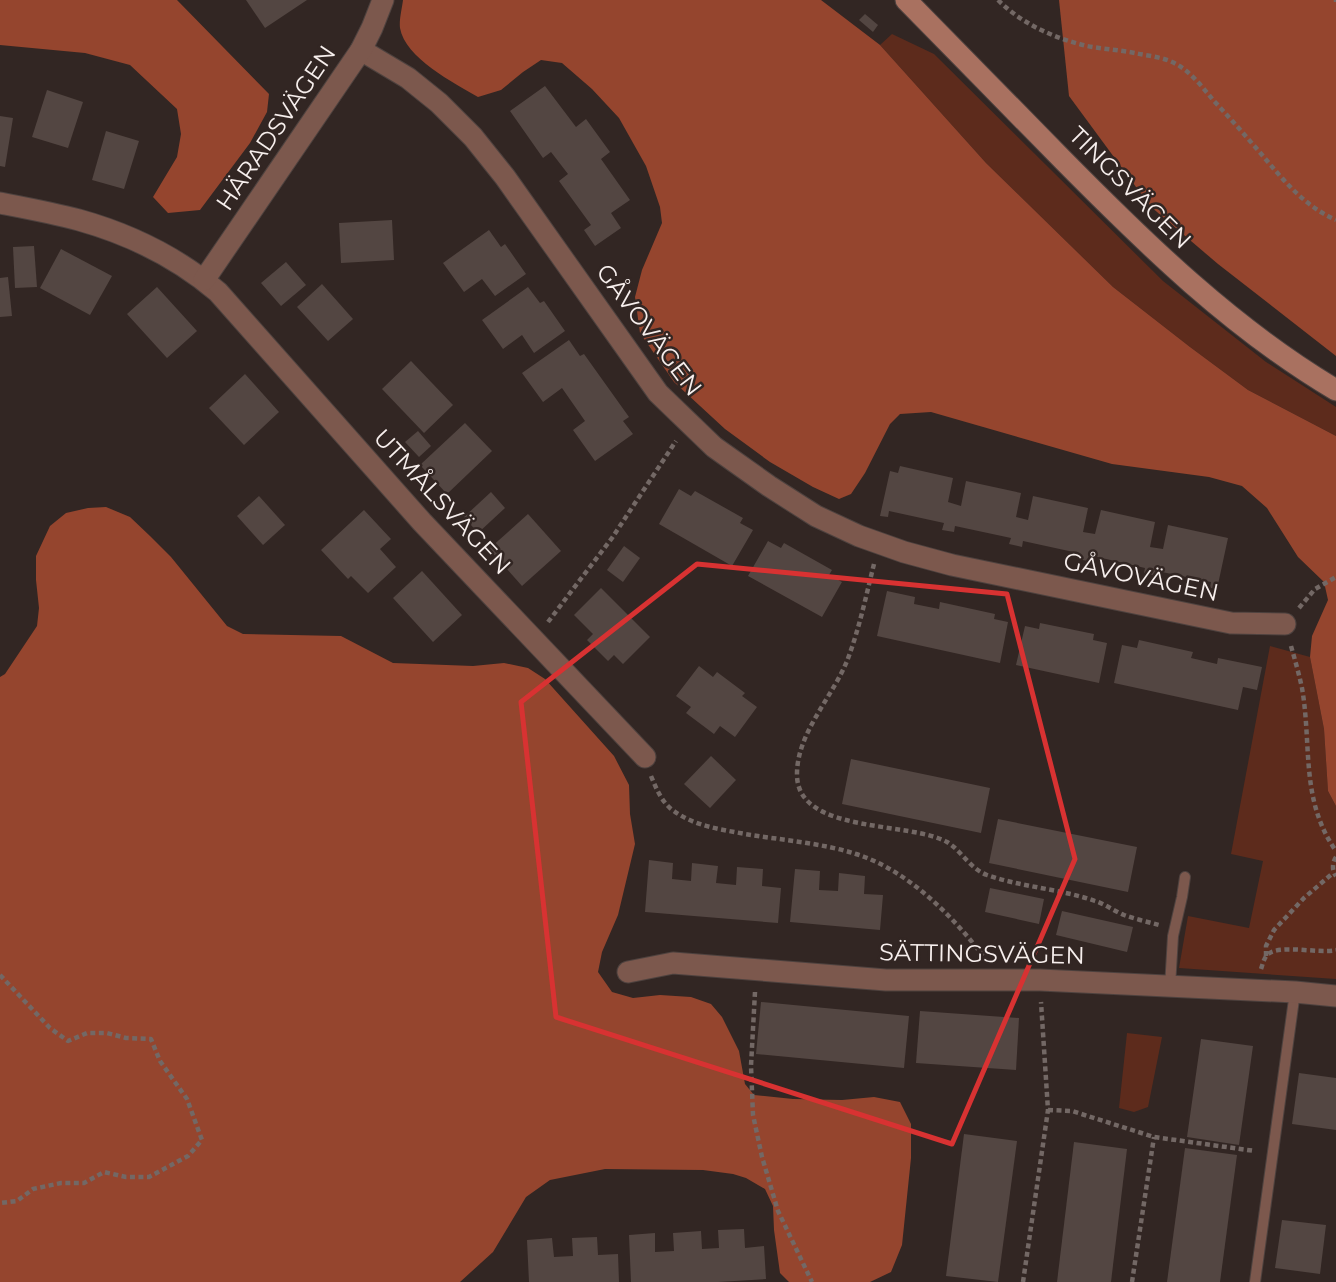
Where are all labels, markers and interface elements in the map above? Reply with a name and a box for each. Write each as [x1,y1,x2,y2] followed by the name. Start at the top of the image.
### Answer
[210,40,342,216] street label: HÄRADSVÄGEN
[1063,121,1197,255] street label: TINGSVÄGEN
[590,258,708,401] street label: GÅVOVÄGEN
[368,423,517,580] street label: UTMÅLSVÄGEN
[1061,546,1221,607] street label: GÅVOVÄGEN
[879,937,1085,970] street label: SÄTTINGSVÄGEN

